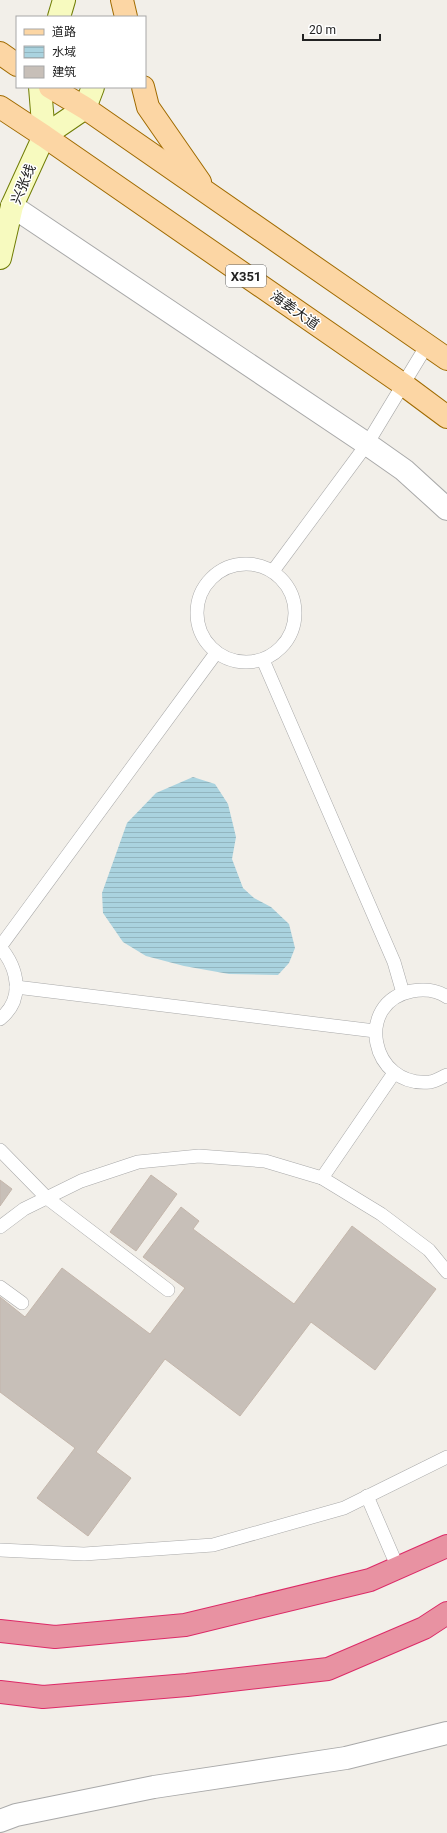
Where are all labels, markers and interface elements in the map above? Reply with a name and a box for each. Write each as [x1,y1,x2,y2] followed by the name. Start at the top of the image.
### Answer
[16,16,146,88] legend
[303,16,380,42] scale bar
[309,23,336,37] text: 20 m
[52,25,76,39] text: 道路
[52,45,76,59] text: 水域
[52,65,76,79] text: 建筑
[7,162,39,206] street label: 兴张线
[226,265,266,287] road number: X351
[267,287,323,333] street label: 海姜大道

